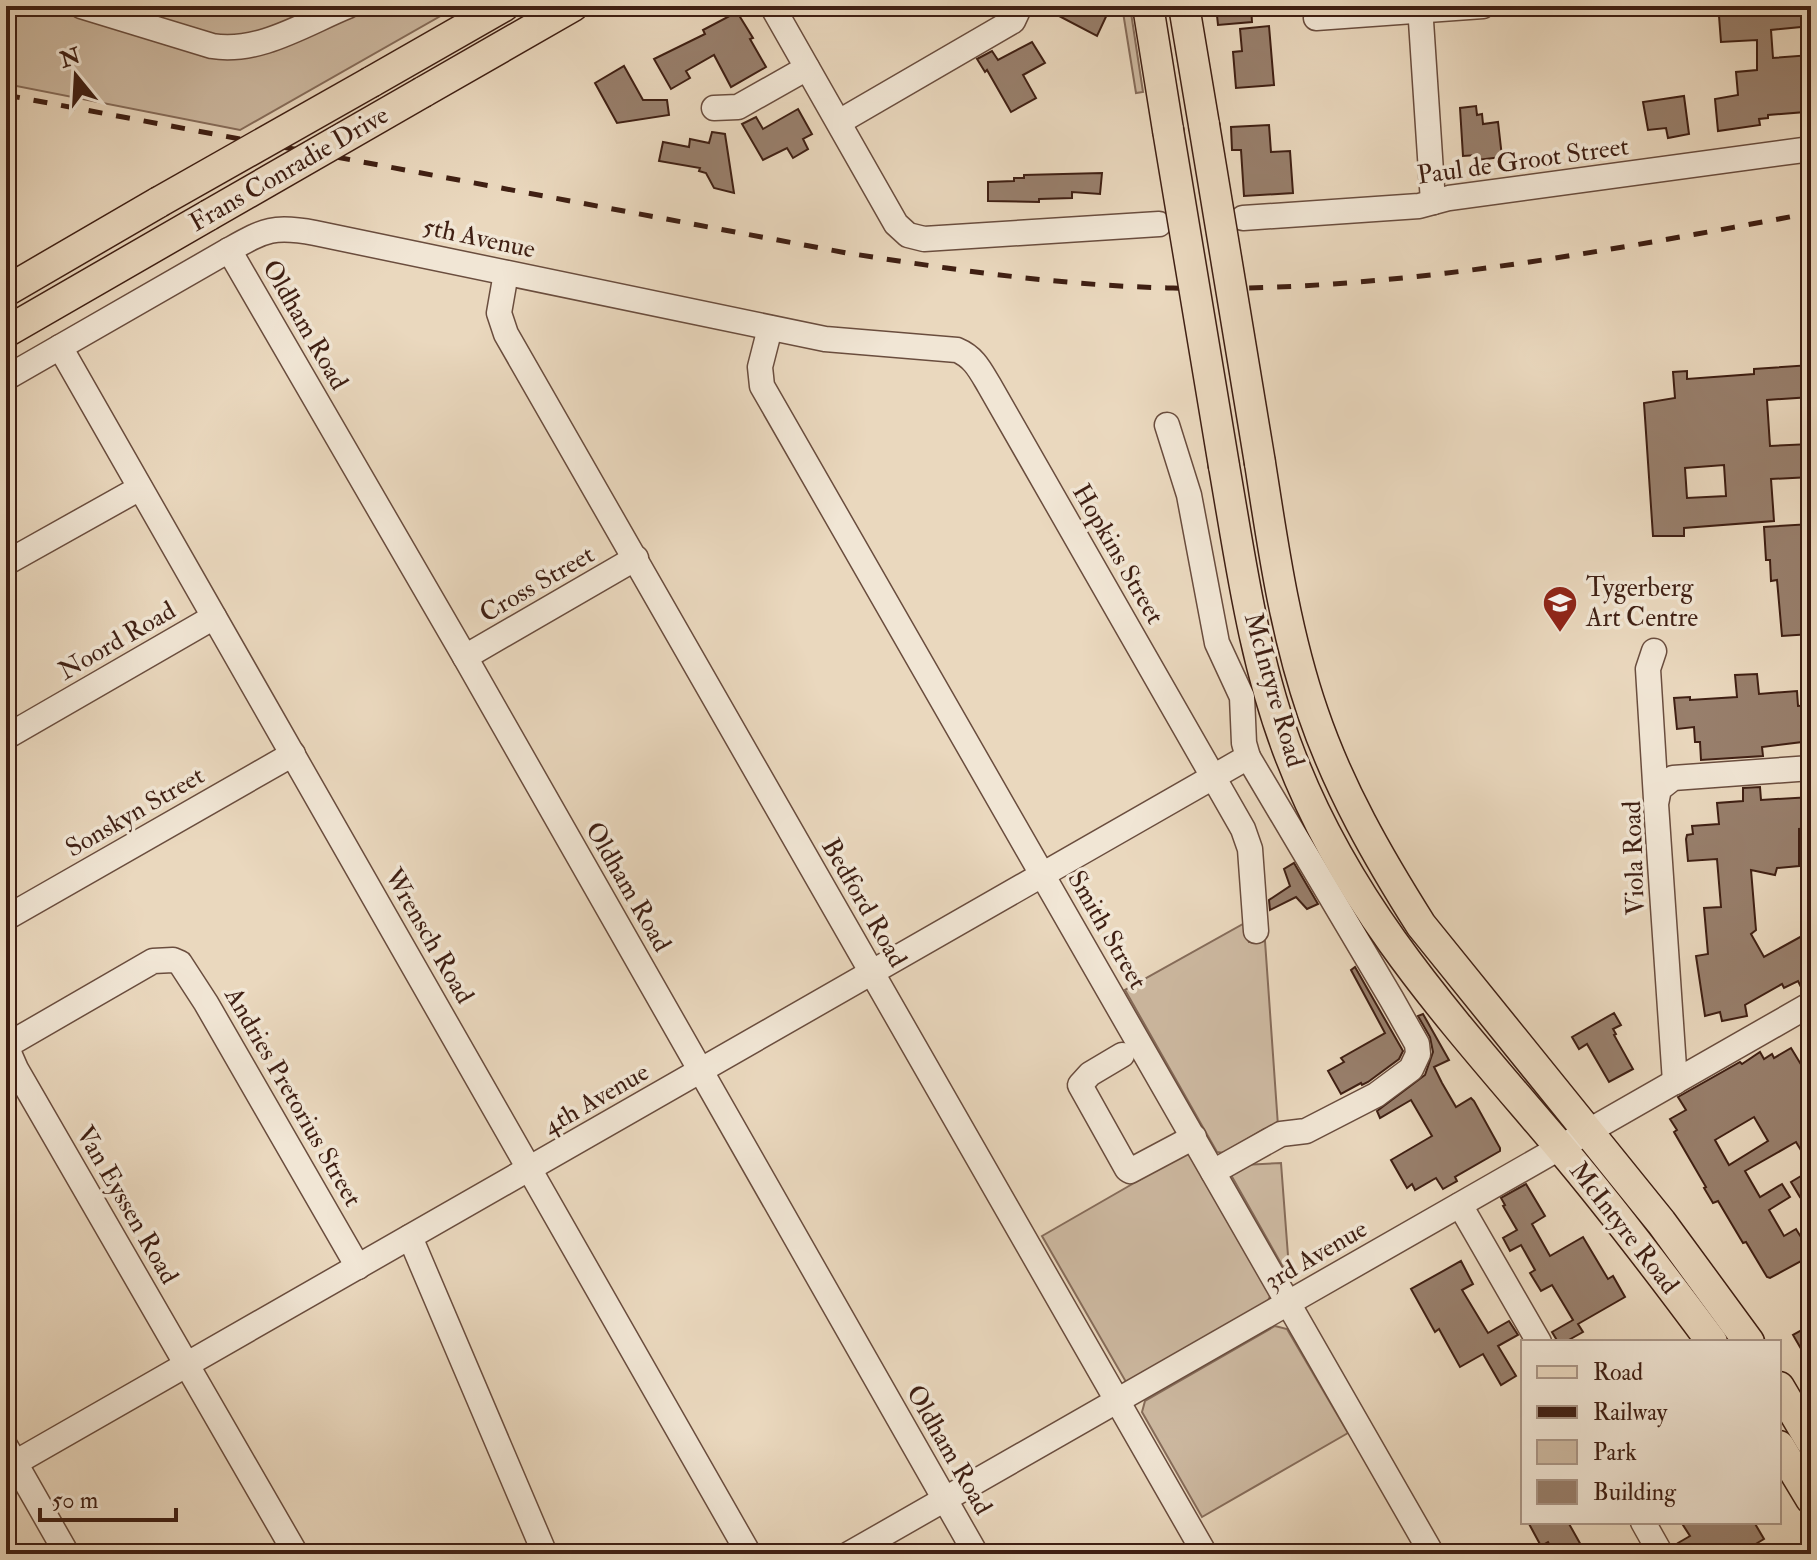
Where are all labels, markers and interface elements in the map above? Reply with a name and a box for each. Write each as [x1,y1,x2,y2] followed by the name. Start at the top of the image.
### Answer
[36,36,116,116] north arrow
[55,41,84,75] text: N
[184,99,394,239] street label: Frans Conradie Drive
[1415,130,1631,192] street label: Paul de Groot Street
[420,210,538,266] street label: 5th Avenue
[255,254,355,396] street label: Oldham Road
[1064,478,1171,630] street label: Hopkins Street
[474,538,600,630] street label: Cross Street
[1585,572,1698,634] place label: Tygerberg Art Centre
[1541,584,1579,634] school or university icon: Tygerberg Art Centre
[53,595,181,687] street label: Noord Road
[1237,609,1311,771] street label: McIntyre Road
[60,759,210,865] street label: Sonskyn Street
[1616,800,1652,916] street label: Viola Road
[578,816,678,958] street label: Oldham Road
[814,833,914,973] street label: Bedford Road
[377,862,481,1010] street label: Wrensch Road
[1060,865,1154,995] street label: Smith Street
[217,981,369,1212] street label: Andries Pretorius Street
[537,1056,655,1142] street label: 4th Avenue
[69,1120,185,1290] street label: Van Eyssen Road
[1562,1156,1686,1301] street label: McIntyre Road
[1259,1213,1373,1297] street label: 3rd Avenue
[1521,1340,1781,1524] legend
[1593,1357,1643,1388] text: Road
[899,1379,999,1521] street label: Oldham Road
[1593,1397,1668,1428] text: Railway
[1593,1437,1637,1468] text: Park
[40,1472,176,1522] scale bar
[1593,1477,1677,1508] text: Building
[52,1485,99,1516] text: 50 m

